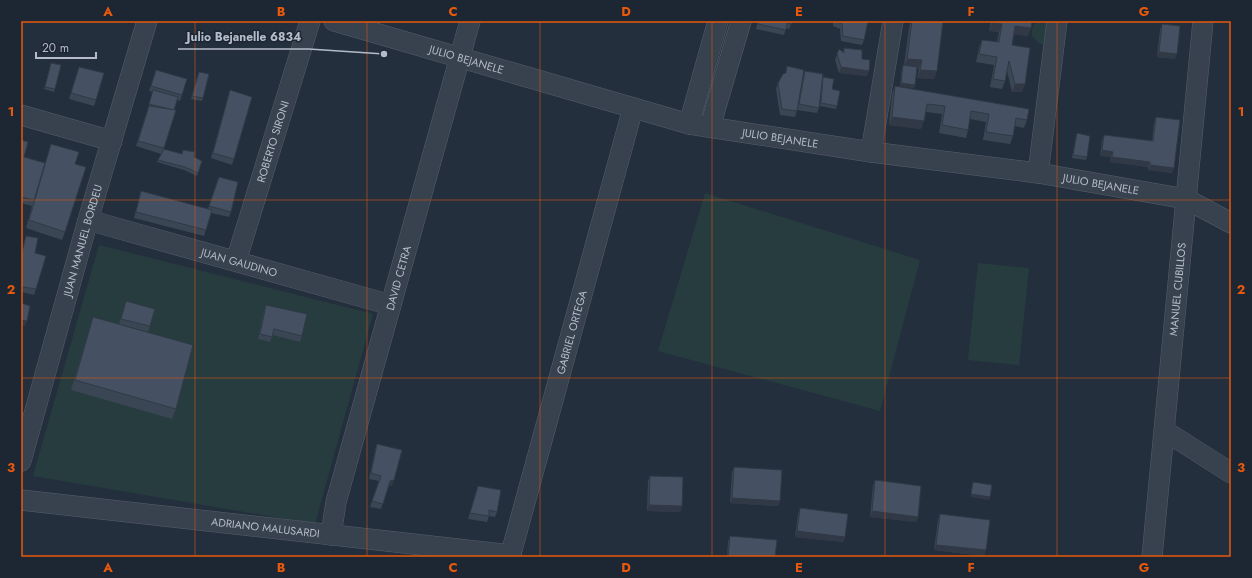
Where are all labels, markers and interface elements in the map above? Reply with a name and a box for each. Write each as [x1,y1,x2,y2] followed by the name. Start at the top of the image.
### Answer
[102,2,113,21] text: A
[277,2,286,21] text: B
[448,2,458,21] text: C
[621,2,631,21] text: D
[795,2,803,21] text: E
[967,2,975,21] text: F
[1139,2,1150,21] text: G
[178,25,309,49] callout: Julio Bejanelle 6834
[185,28,301,46] text: Julio Bejanelle 6834
[36,34,96,60] scale bar
[42,39,69,57] text: 20 m
[425,40,506,78] street label: JULIO BEJANELE
[253,99,293,184] street label: ROBERTO SIRONI
[8,102,14,121] text: 1
[1238,102,1244,121] text: 1
[739,124,820,152] street label: JULIO BEJANELE
[1060,169,1140,199] street label: JULIO BEJANELE
[59,182,106,300] street label: JUAN MANUEL BORDEU
[1165,242,1190,337] street label: MANUEL CUBILLOS
[382,243,415,312] street label: DAVID CETRA
[197,244,279,281] street label: JUAN GAUDINO
[7,280,15,299] text: 2
[1237,280,1245,299] text: 2
[552,288,591,376] street label: GABRIEL ORTEGA
[7,458,15,477] text: 3
[1237,458,1245,477] text: 3
[210,513,321,541] street label: ADRIANO MALUSARDI
[102,558,113,577] text: A
[277,558,286,577] text: B
[448,558,458,577] text: C
[621,558,631,577] text: D
[795,558,803,577] text: E
[967,558,975,577] text: F
[1139,558,1150,577] text: G

